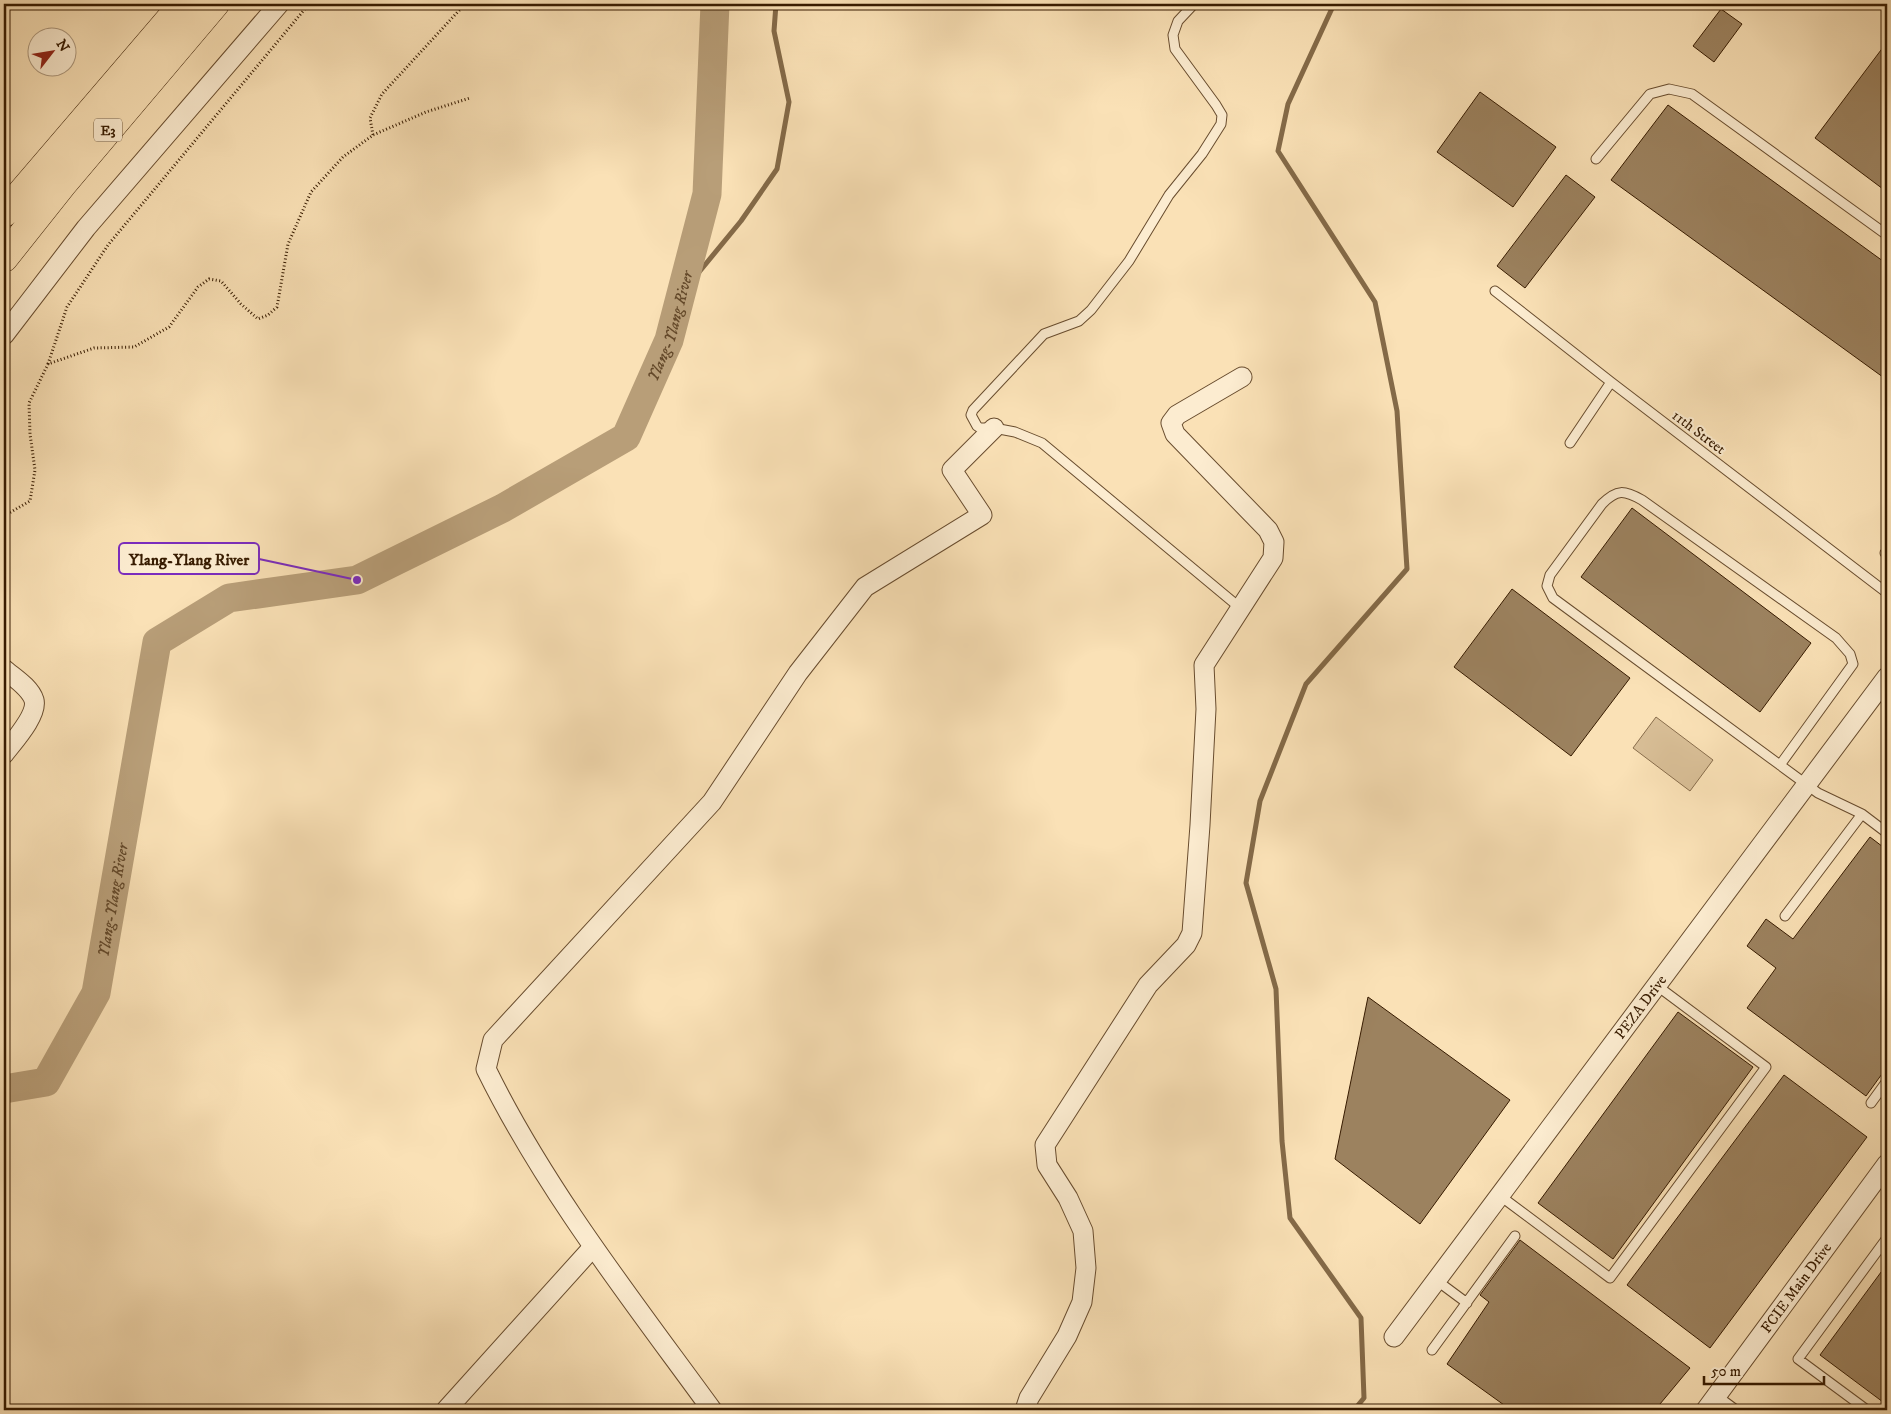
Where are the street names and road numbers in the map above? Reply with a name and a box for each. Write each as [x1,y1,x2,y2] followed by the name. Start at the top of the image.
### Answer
[94,118,122,142] road number: E3
[1668,406,1729,459] street label: 11th Street
[1611,971,1671,1043] street label: PEZA Drive
[1757,1239,1836,1337] street label: FCIE Main Drive

